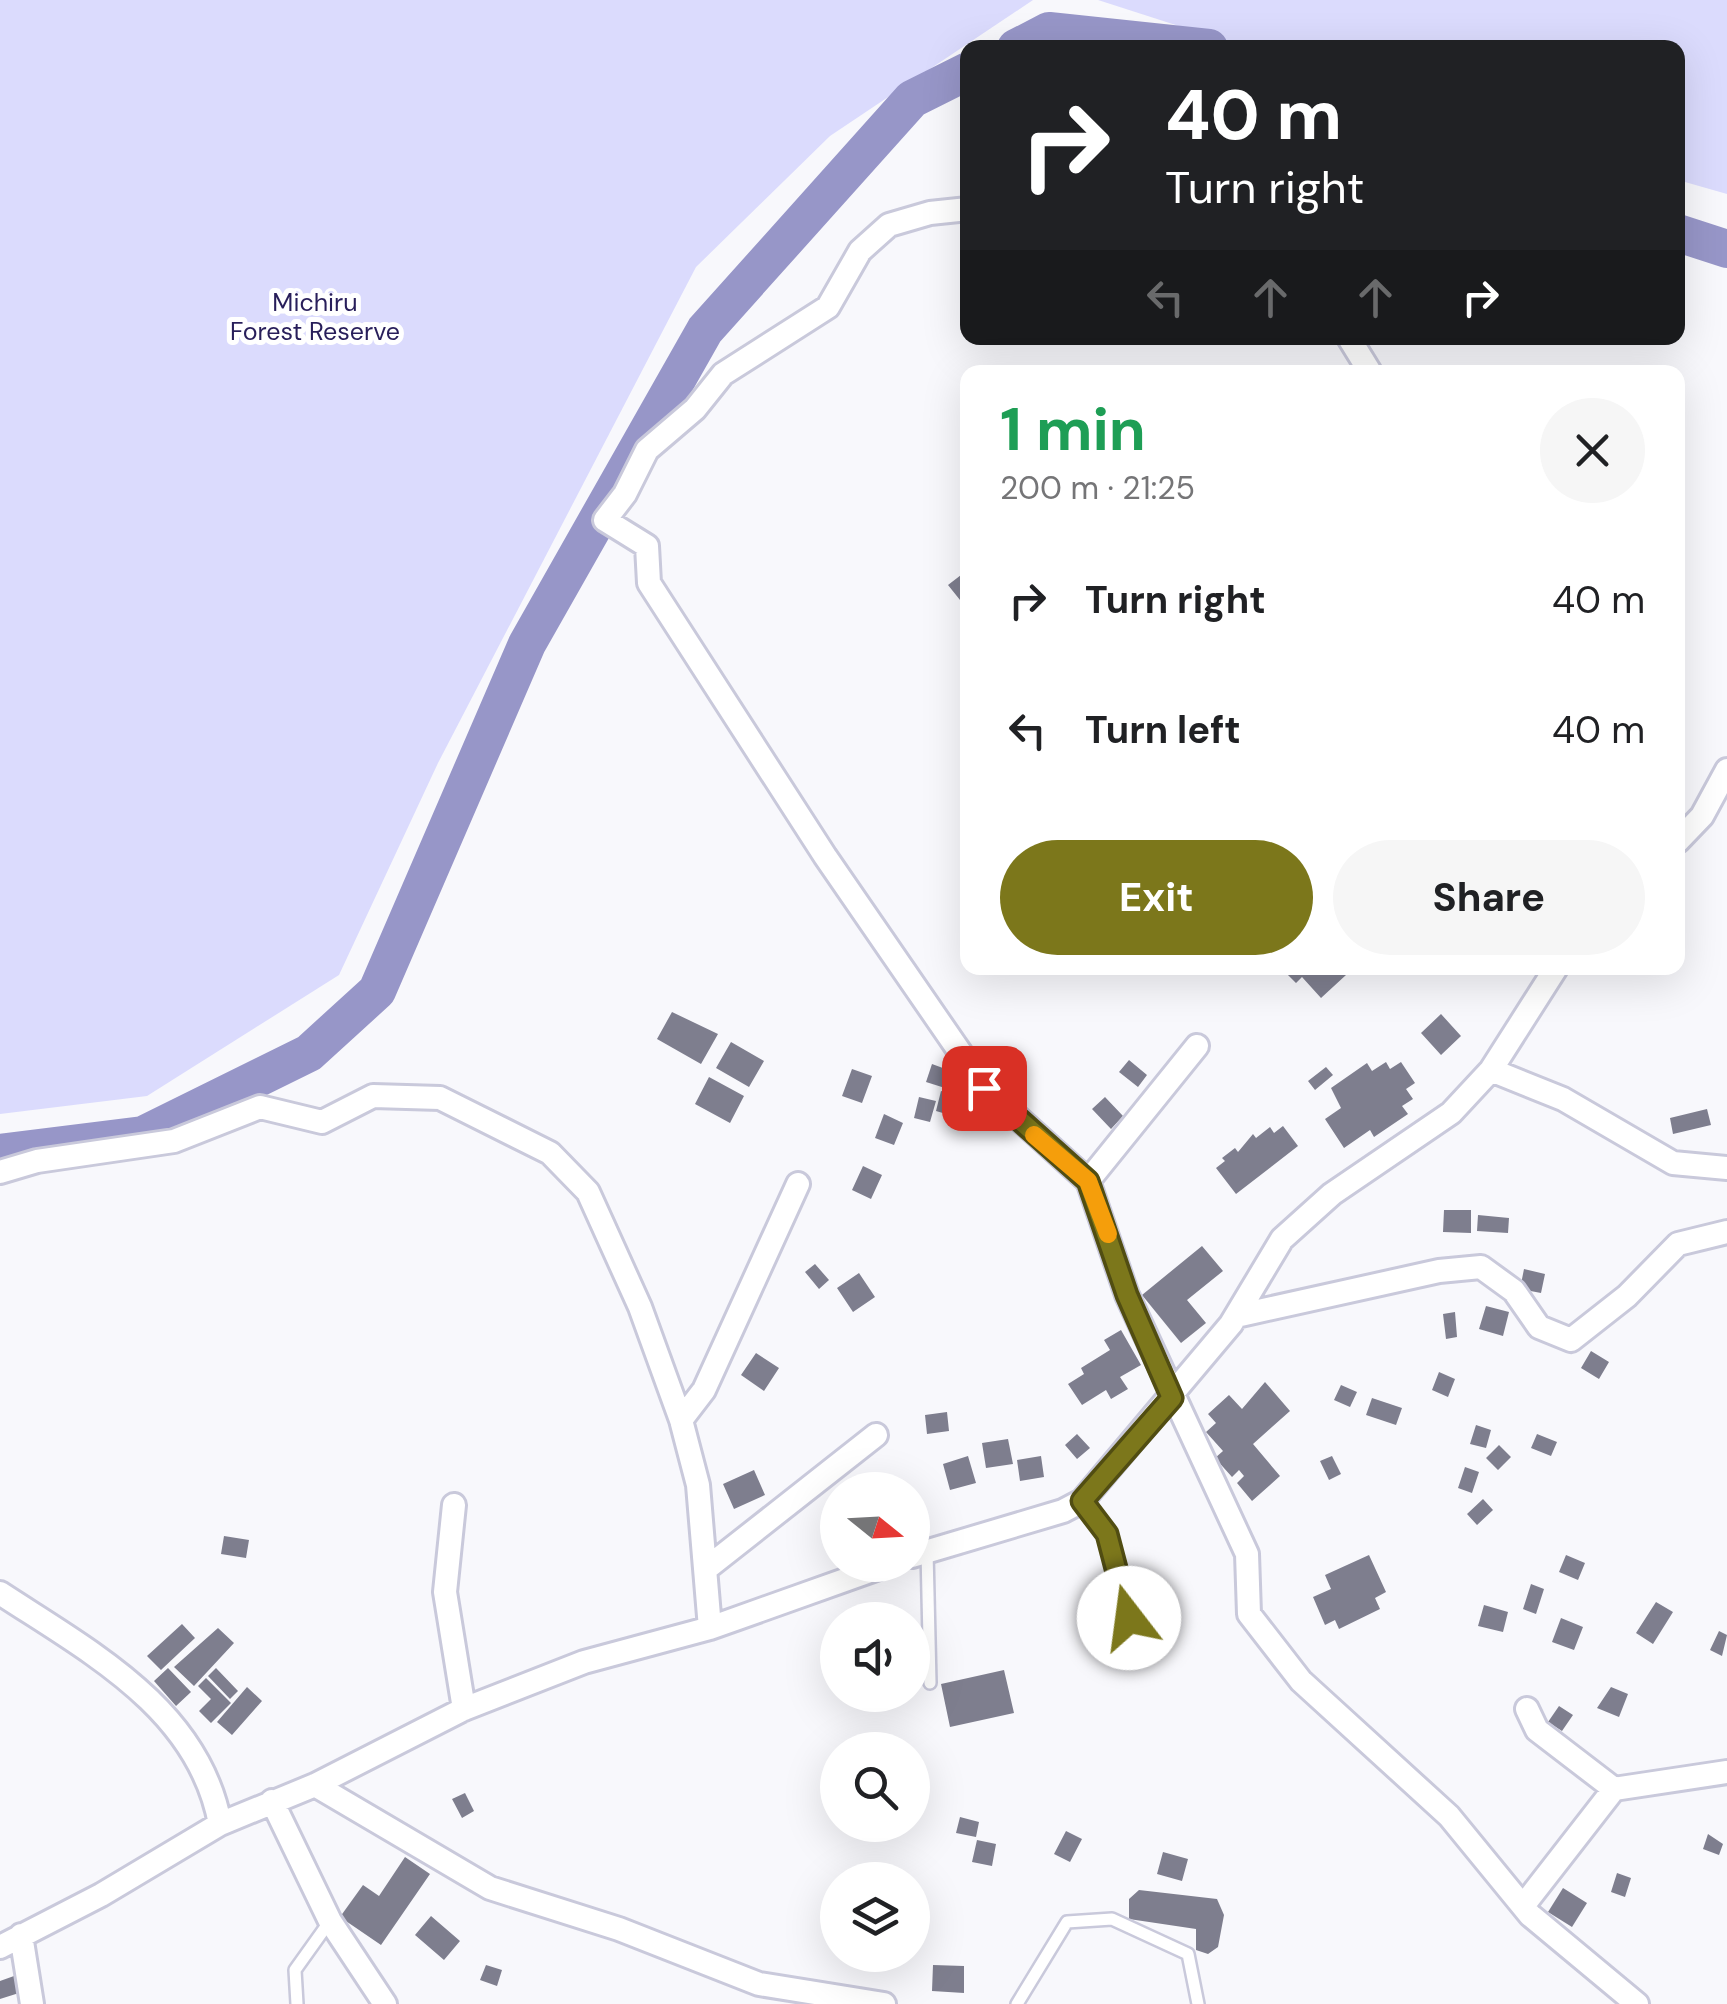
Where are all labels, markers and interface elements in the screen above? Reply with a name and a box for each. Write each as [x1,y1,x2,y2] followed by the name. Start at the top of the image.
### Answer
[1165,70,1342,161] text: 40 m
[1000,80,1130,210] icon: right
[1165,158,1364,217] text: Turn right
[1138,270,1193,325] icon: left
[1243,270,1298,325] icon: ahead
[1348,270,1403,325] icon: ahead
[1453,270,1508,325] icon: right
[230,286,400,348] park label: Michiru Forest Reserve
[1000,390,1146,469] text: 1 min
[1540,398,1645,503] button: close
[1000,467,1195,509] text: 200 m · 21:25
[1000,573,1055,628] icon: right
[1085,575,1266,625] text: Turn right
[1552,575,1645,625] text: 40 m
[1000,703,1055,758] icon: left
[1085,705,1241,755] text: Turn left
[1552,705,1645,755] text: 40 m
[1000,840,1313,955] button: Exit
[1333,840,1645,955] button: Share
[942,1046,1027,1131] pin
[957,1061,1012,1116] icon: arrive
[820,1472,930,1582] north arrow
[820,1472,930,1972] map controls
[1077,1566,1181,1670] position arrow
[820,1602,930,1712] button: sound
[820,1732,930,1842] button: search
[820,1862,930,1972] button: layers

